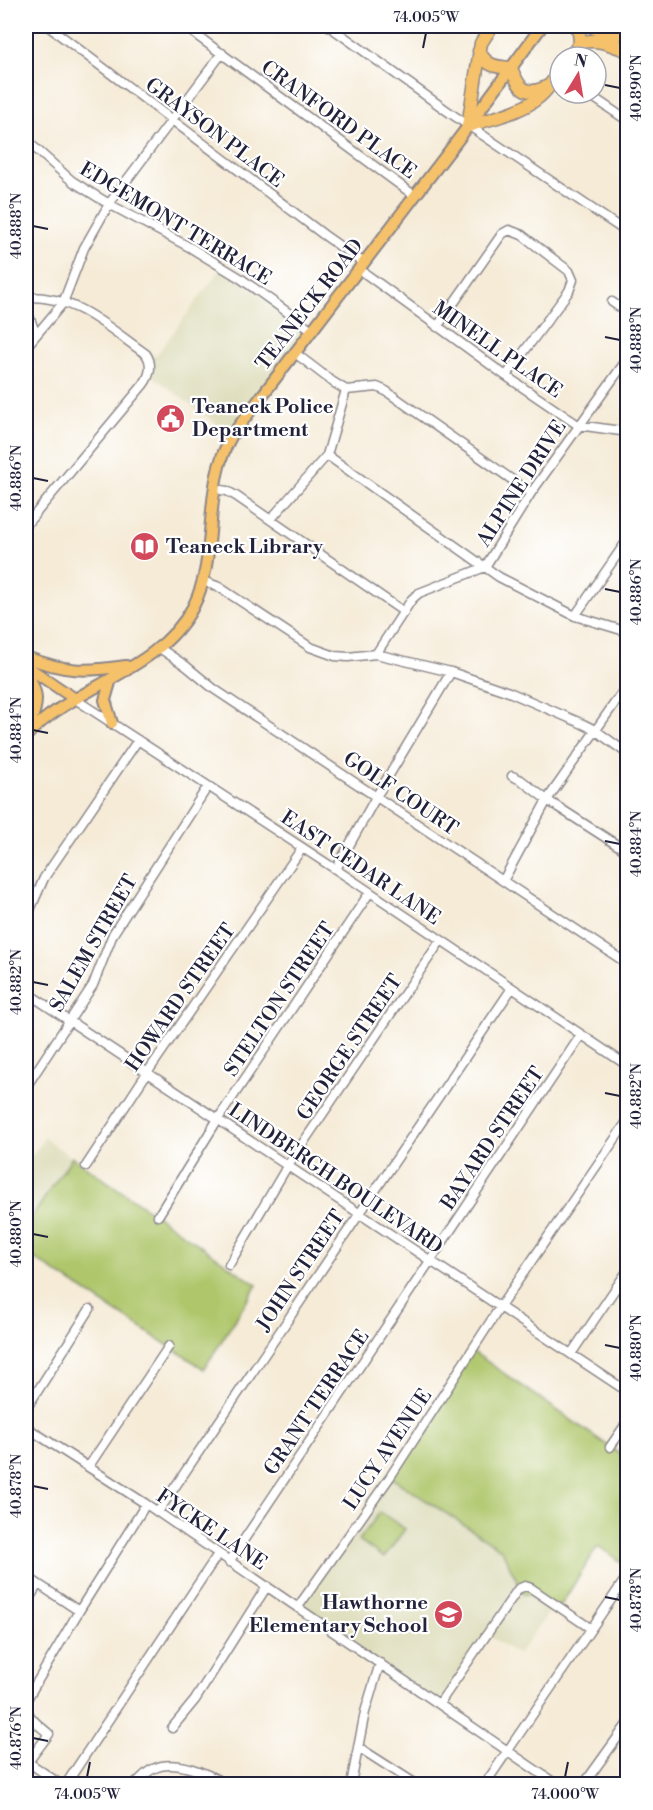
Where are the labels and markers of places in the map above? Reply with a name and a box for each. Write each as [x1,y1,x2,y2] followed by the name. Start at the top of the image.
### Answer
[192,395,334,443] place label: Teaneck Police Department
[155,402,187,434] public building icon: Teaneck Police Department
[129,530,161,562] library icon: Teaneck Library
[166,535,324,560] place label: Teaneck Library
[249,1591,428,1639] place label: Hawthorne Elementary School
[433,1598,465,1630] school or university icon: Hawthorne Elementary School

